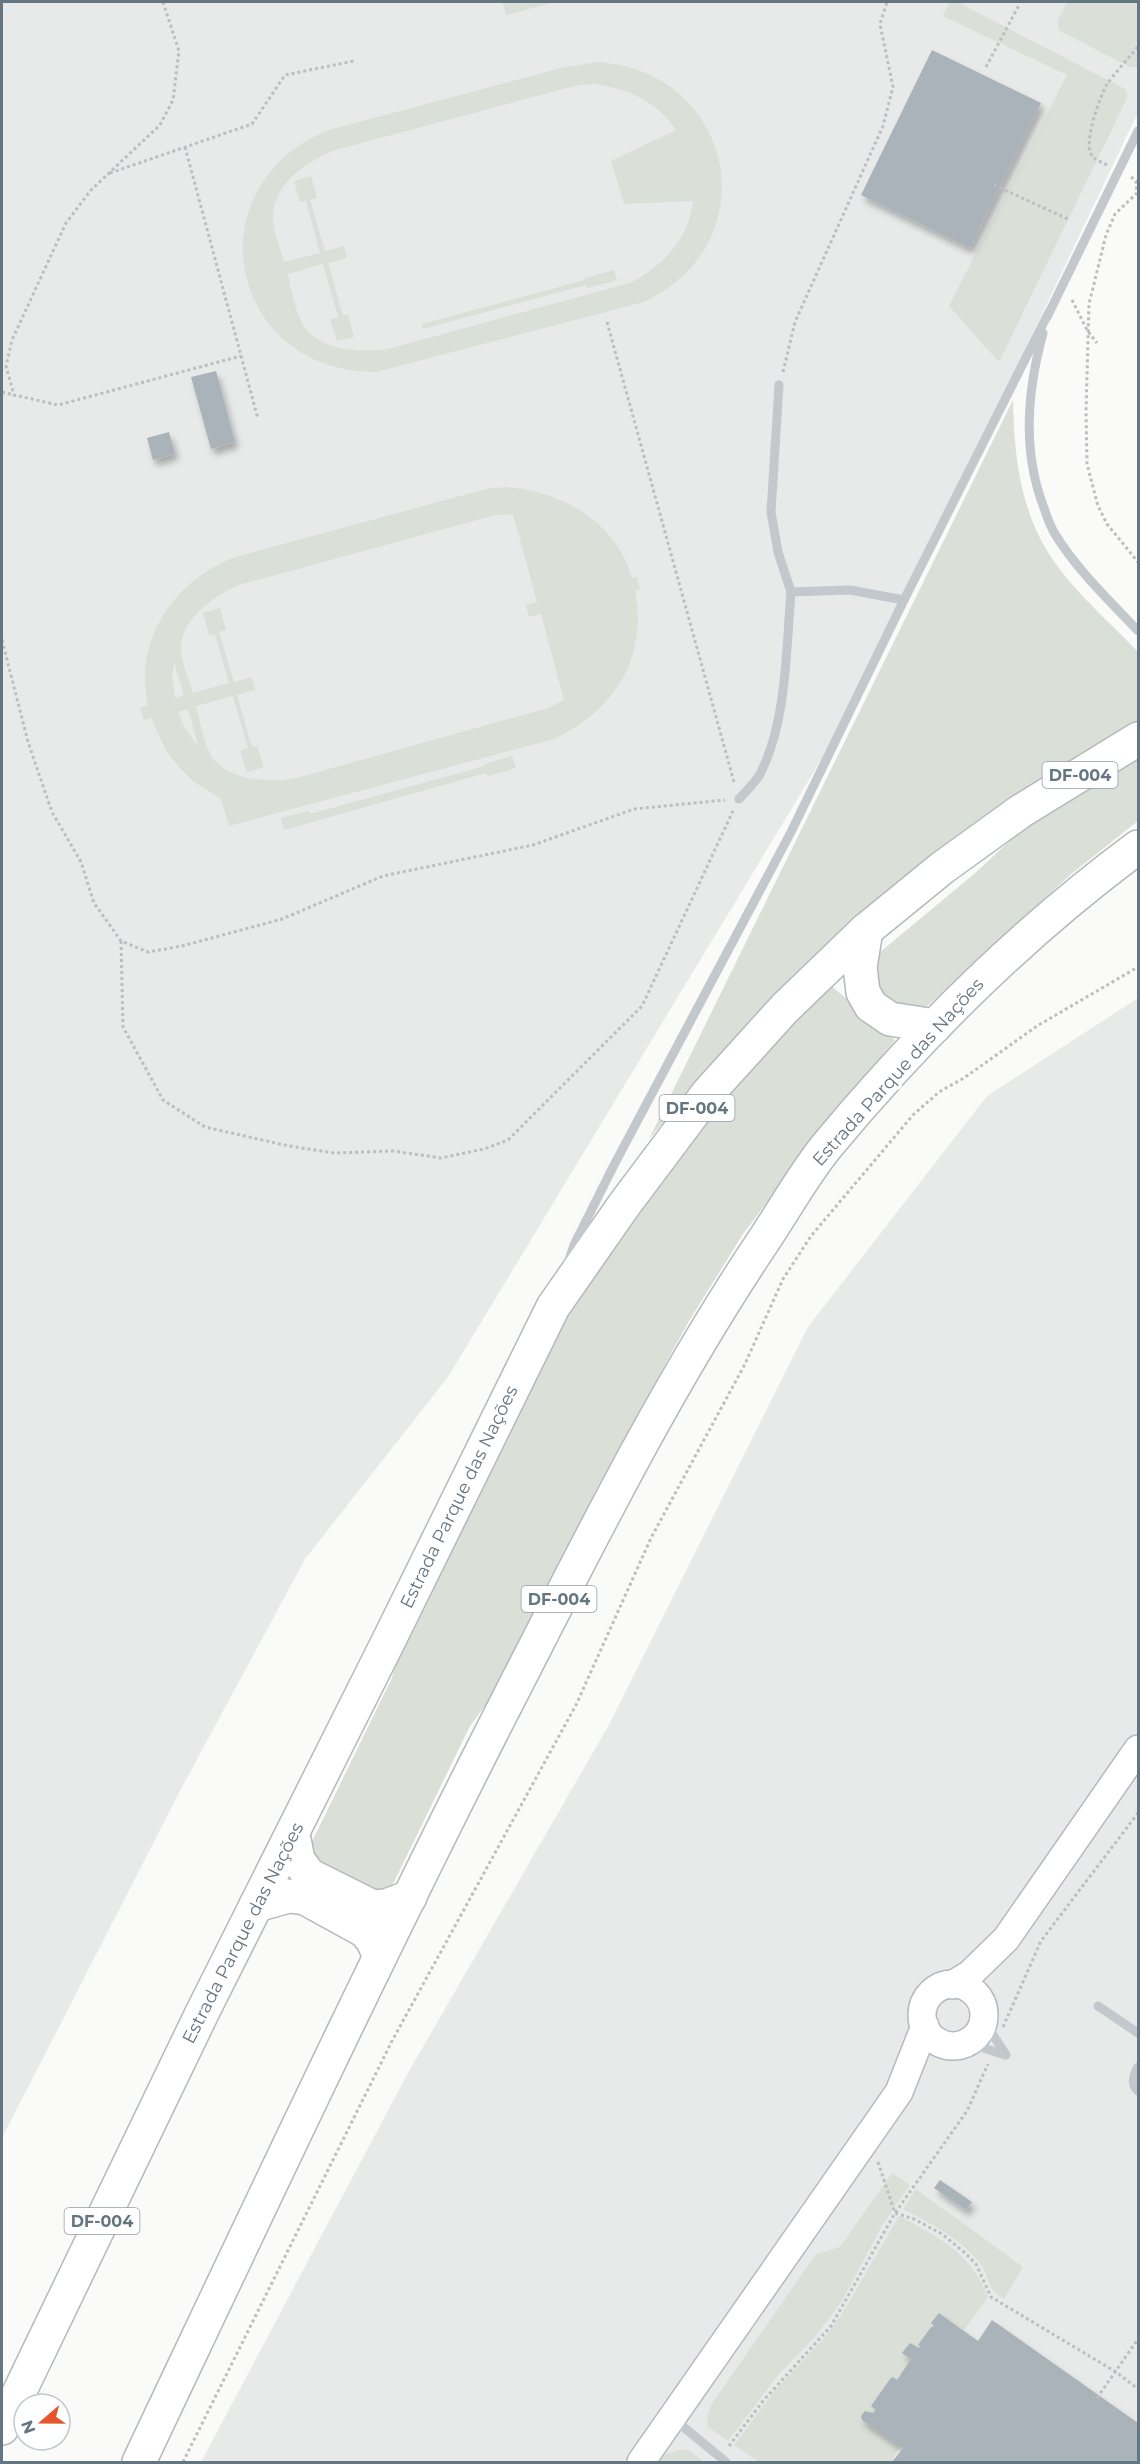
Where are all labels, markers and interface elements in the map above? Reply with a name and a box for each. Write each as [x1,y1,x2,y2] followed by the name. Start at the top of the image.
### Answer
[1042,762,1118,788] road number: DF-004
[808,973,988,1171] street label: Estrada Parque das Nações
[660,1095,734,1121] road number: DF-004
[395,1382,523,1612] street label: Estrada Parque das Nações
[522,1586,596,1612] road number: DF-004
[178,1819,309,2047] street label: Estrada Parque das Nações
[64,2208,140,2234] road number: DF-004
[12,2392,72,2452] north arrow
[17,2418,40,2436] text: N

